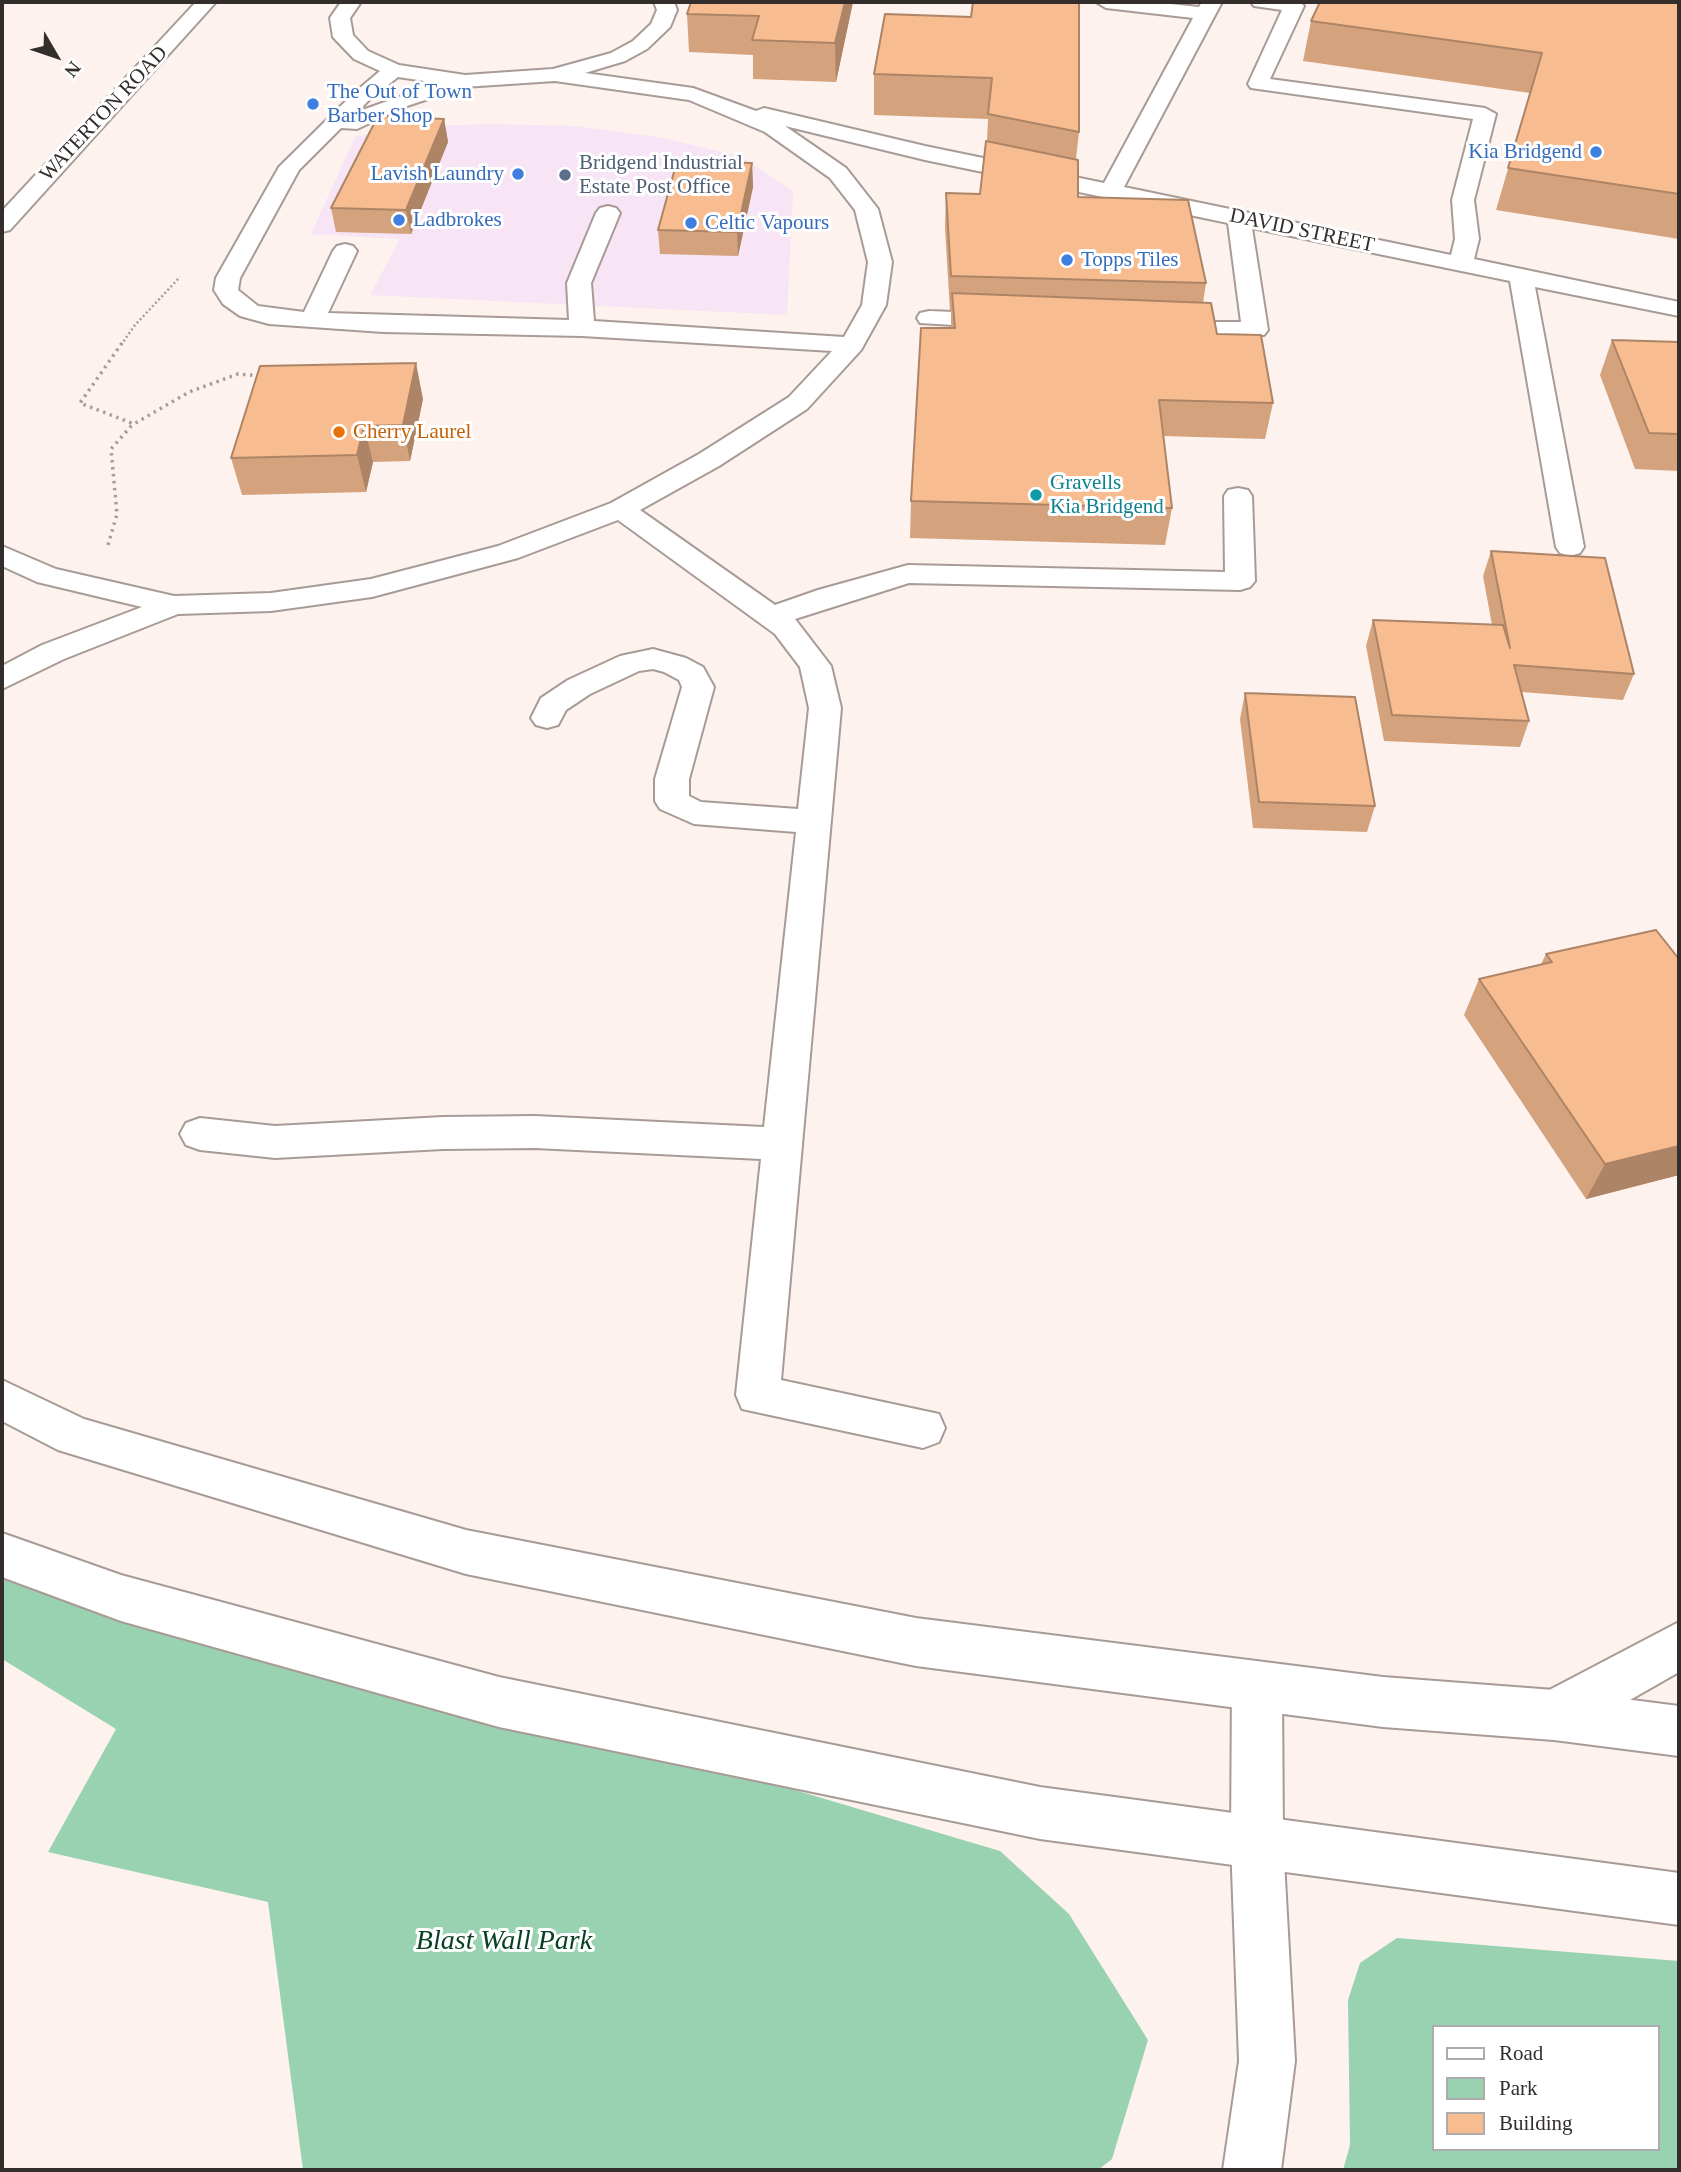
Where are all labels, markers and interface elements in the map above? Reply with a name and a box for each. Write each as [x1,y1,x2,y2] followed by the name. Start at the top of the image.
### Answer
[21,21,91,91] north arrow
[35,41,173,187] street label: WATERTON ROAD
[327,79,472,129] place label: The Out of Town Barber Shop
[305,96,321,112] marker: The Out of Town Barber Shop
[1468,139,1582,165] place label: Kia Bridgend
[1588,144,1604,160] marker: Kia Bridgend
[579,150,743,200] place label: Bridgend Industrial Estate Post Office
[370,161,504,187] place label: Lavish Laundry
[510,166,526,182] marker: Lavish Laundry
[557,167,573,183] marker: Bridgend Industrial Estate Post Office
[1227,203,1377,259] street label: DAVID STREET
[413,207,502,233] place label: Ladbrokes
[705,210,829,236] place label: Celtic Vapours
[391,212,407,228] marker: Ladbrokes
[683,215,699,231] marker: Celtic Vapours
[1081,247,1179,273] place label: Topps Tiles
[1059,252,1075,268] marker: Topps Tiles
[353,419,471,445] place label: Cherry Laurel
[331,424,347,440] marker: Cherry Laurel
[1050,470,1164,520] place label: Gravells Kia Bridgend
[1028,487,1044,503] marker: Gravells Kia Bridgend
[416,1925,592,1959] park label: Blast Wall Park
[1432,2025,1660,2151] legend
[1499,2041,1543,2065] text: Road
[1499,2076,1538,2100] text: Park
[1499,2111,1573,2135] text: Building

